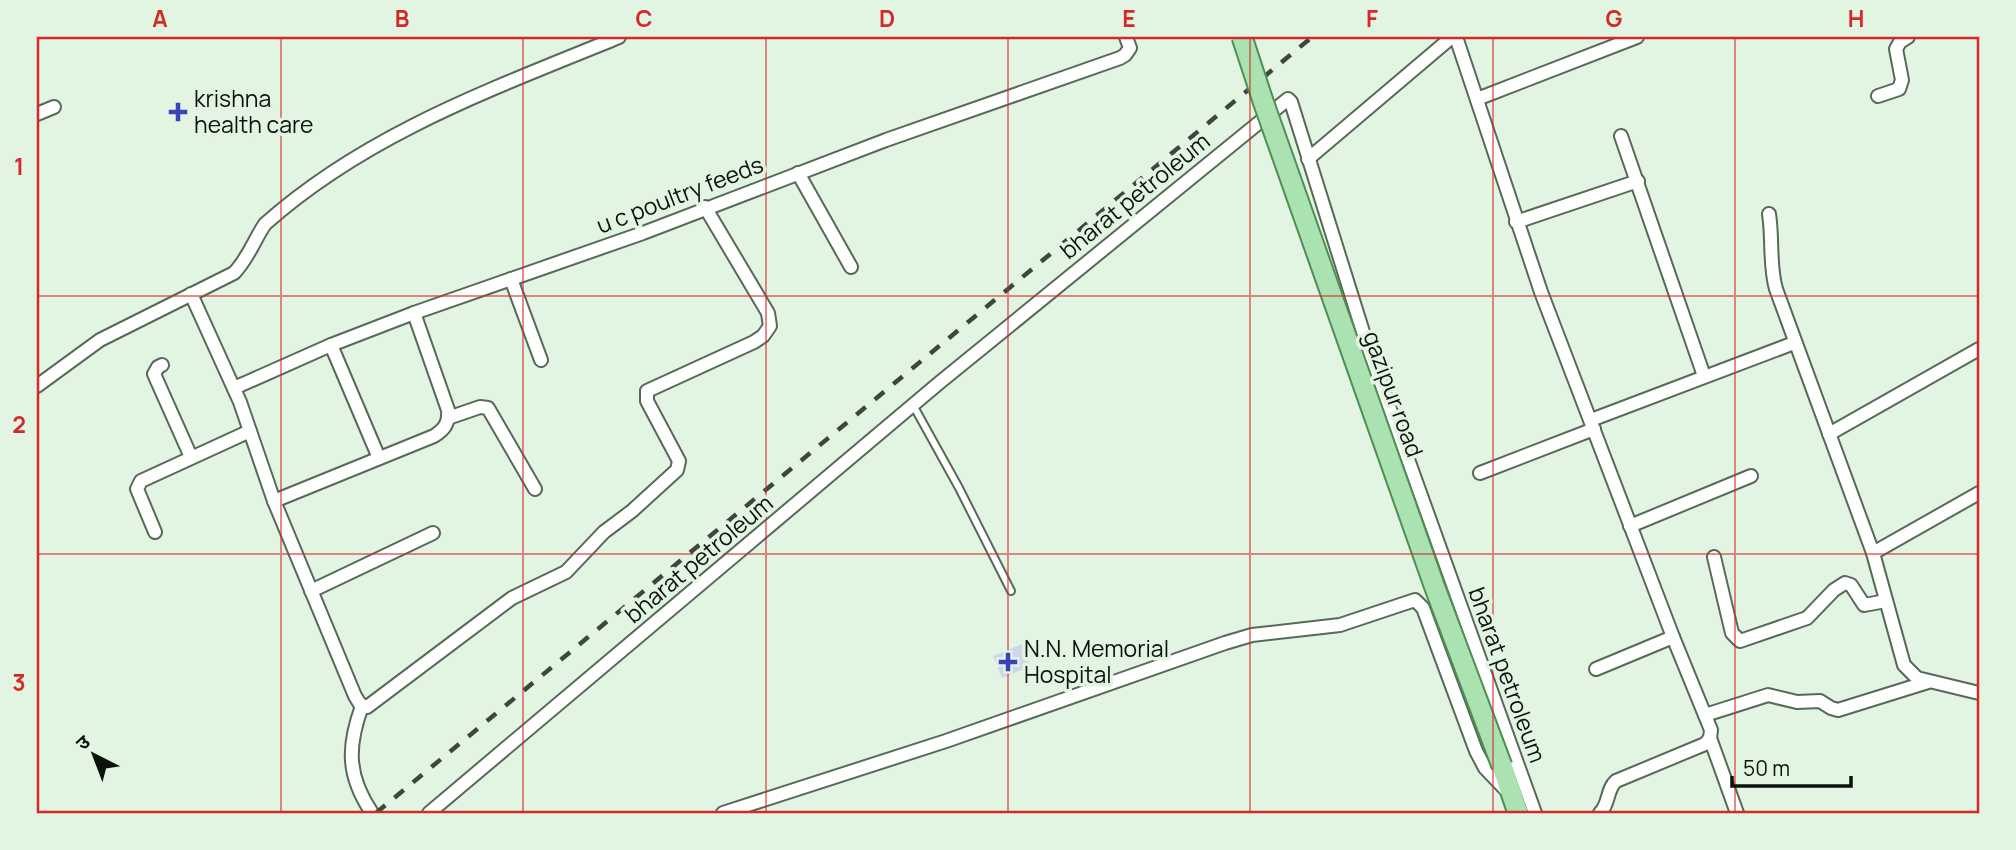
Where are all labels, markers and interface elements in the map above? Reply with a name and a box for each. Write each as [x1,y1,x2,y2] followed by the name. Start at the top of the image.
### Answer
[152,2,168,34] text: A
[395,2,409,34] text: B
[636,2,653,34] text: C
[879,2,895,34] text: D
[1122,2,1136,34] text: E
[1366,2,1378,34] text: F
[1606,2,1623,34] text: G
[1848,2,1864,34] text: H
[194,82,313,140] place label: krishna health care
[168,102,188,122] marker: krishna health care
[1053,125,1216,266] street label: bharat petroleum
[592,148,768,241] street label: u c poultry feeds
[14,150,24,182] text: 1
[1356,326,1432,461] street label: gazipur road
[12,408,26,440] text: 2
[617,487,779,630] street label: bharat petroleum
[1461,583,1555,767] street label: bharat petroleum
[1024,632,1169,690] place label: N.N. Memorial Hospital
[998,652,1018,672] marker: N.N. Memorial Hospital
[12,666,26,698] text: 3
[60,720,130,790] north arrow
[70,728,96,756] text: उ
[1732,745,1852,789] scale bar
[1743,754,1790,782] text: 50 m

